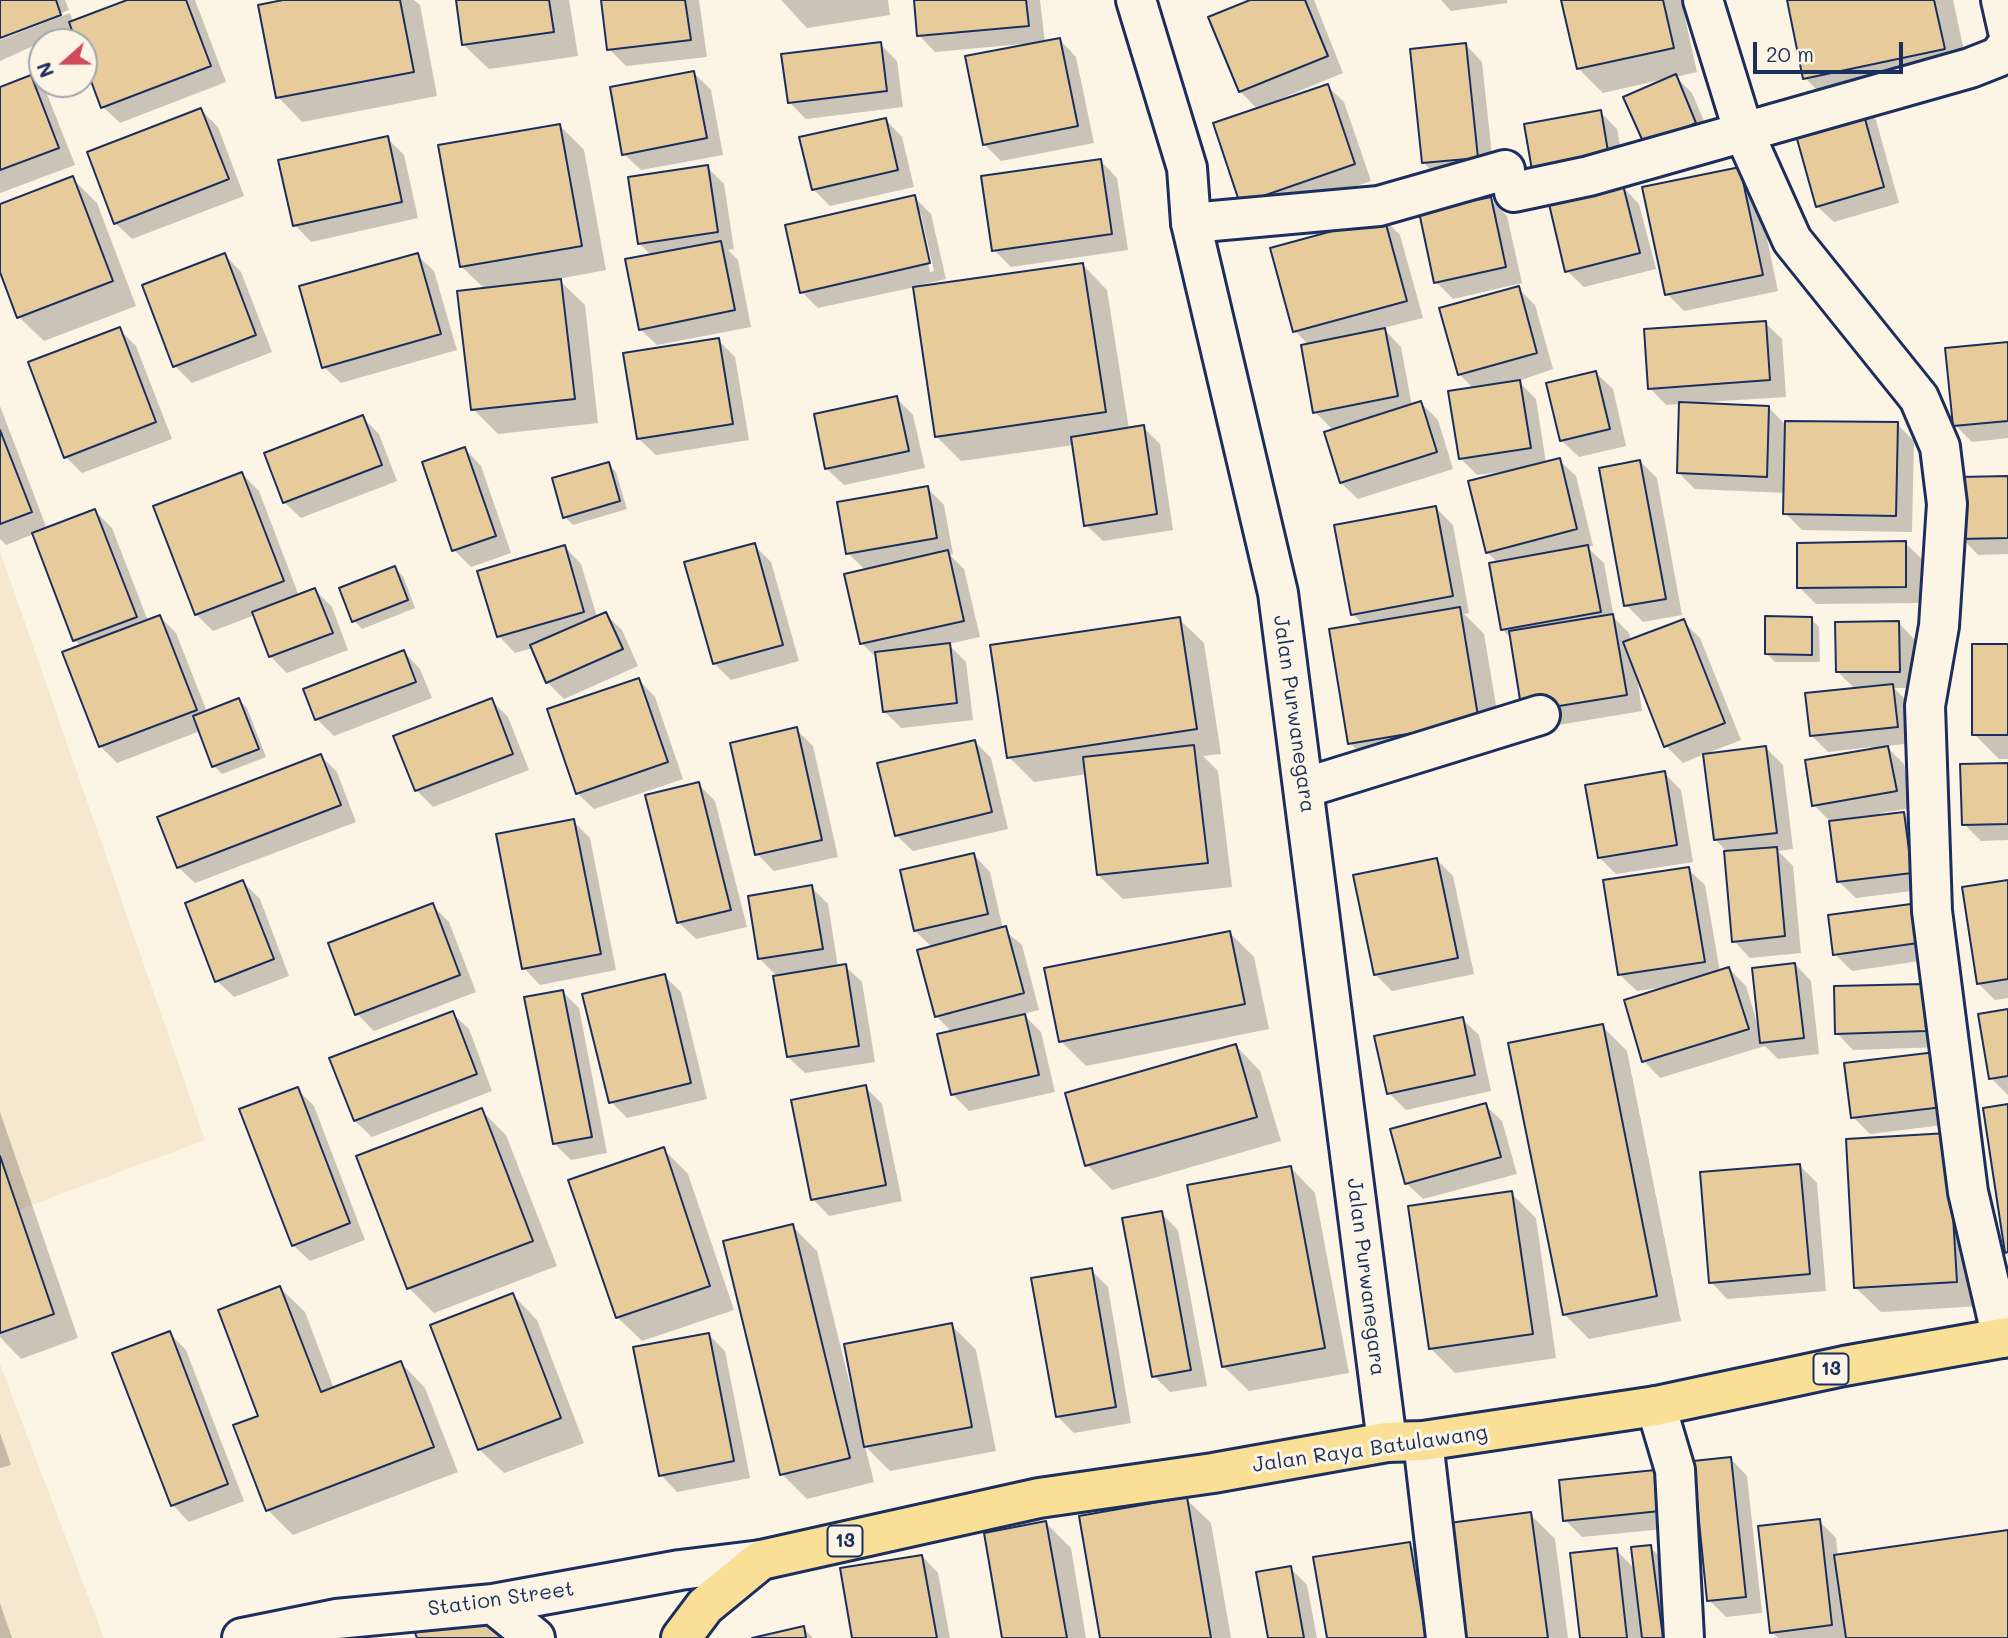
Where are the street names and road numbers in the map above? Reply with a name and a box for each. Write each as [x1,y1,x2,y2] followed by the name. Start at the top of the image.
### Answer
[1268,614,1320,814] street label: Jalan Purwanegara
[1341,1177,1391,1377] street label: Jalan Purwanegara
[1814,1354,1848,1385] road number: 13
[1251,1420,1489,1478] street label: Jalan Raya Batulawang
[828,1526,862,1556] road number: 13
[426,1576,576,1622] street label: Station Street

